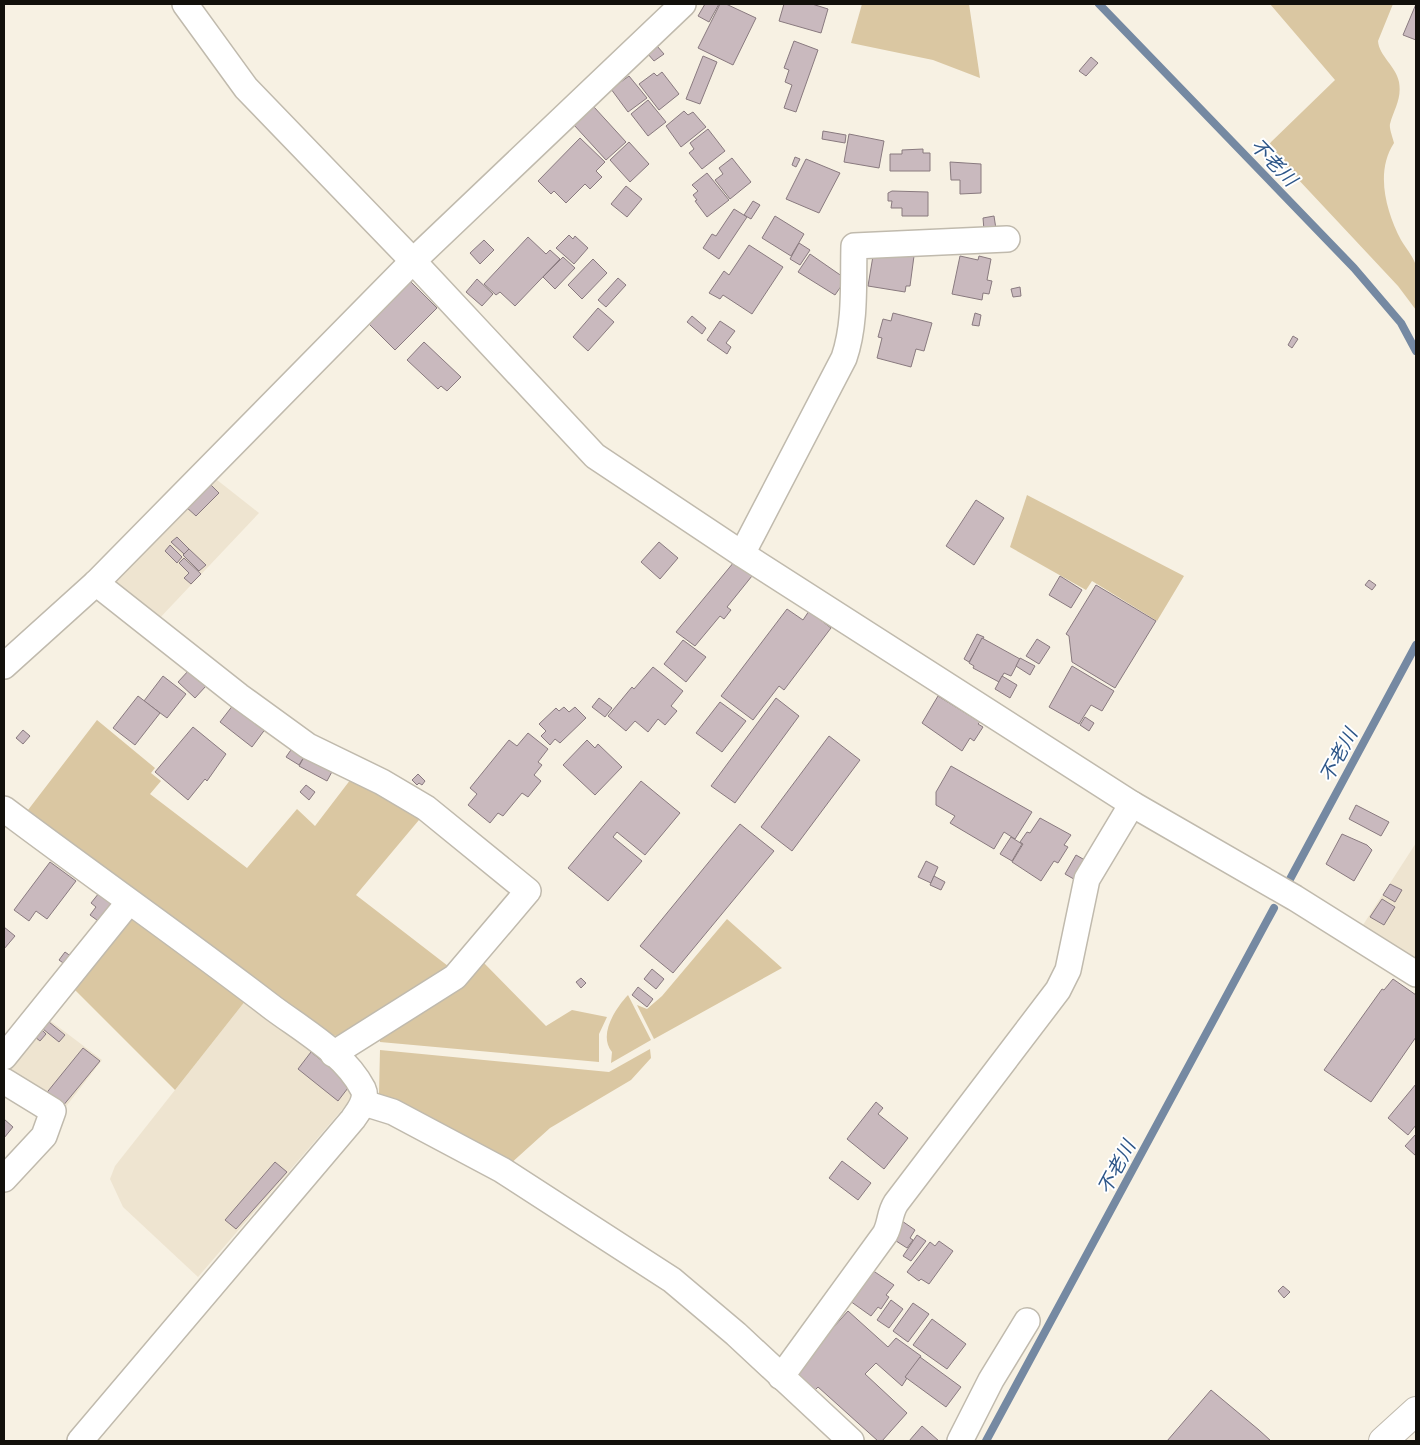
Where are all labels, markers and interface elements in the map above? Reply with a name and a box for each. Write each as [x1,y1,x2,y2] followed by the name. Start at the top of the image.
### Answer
[1245,132,1305,193] water label: 不老川
[1313,722,1364,786] water label: 不老川
[1091,1134,1142,1198] water label: 不老川

